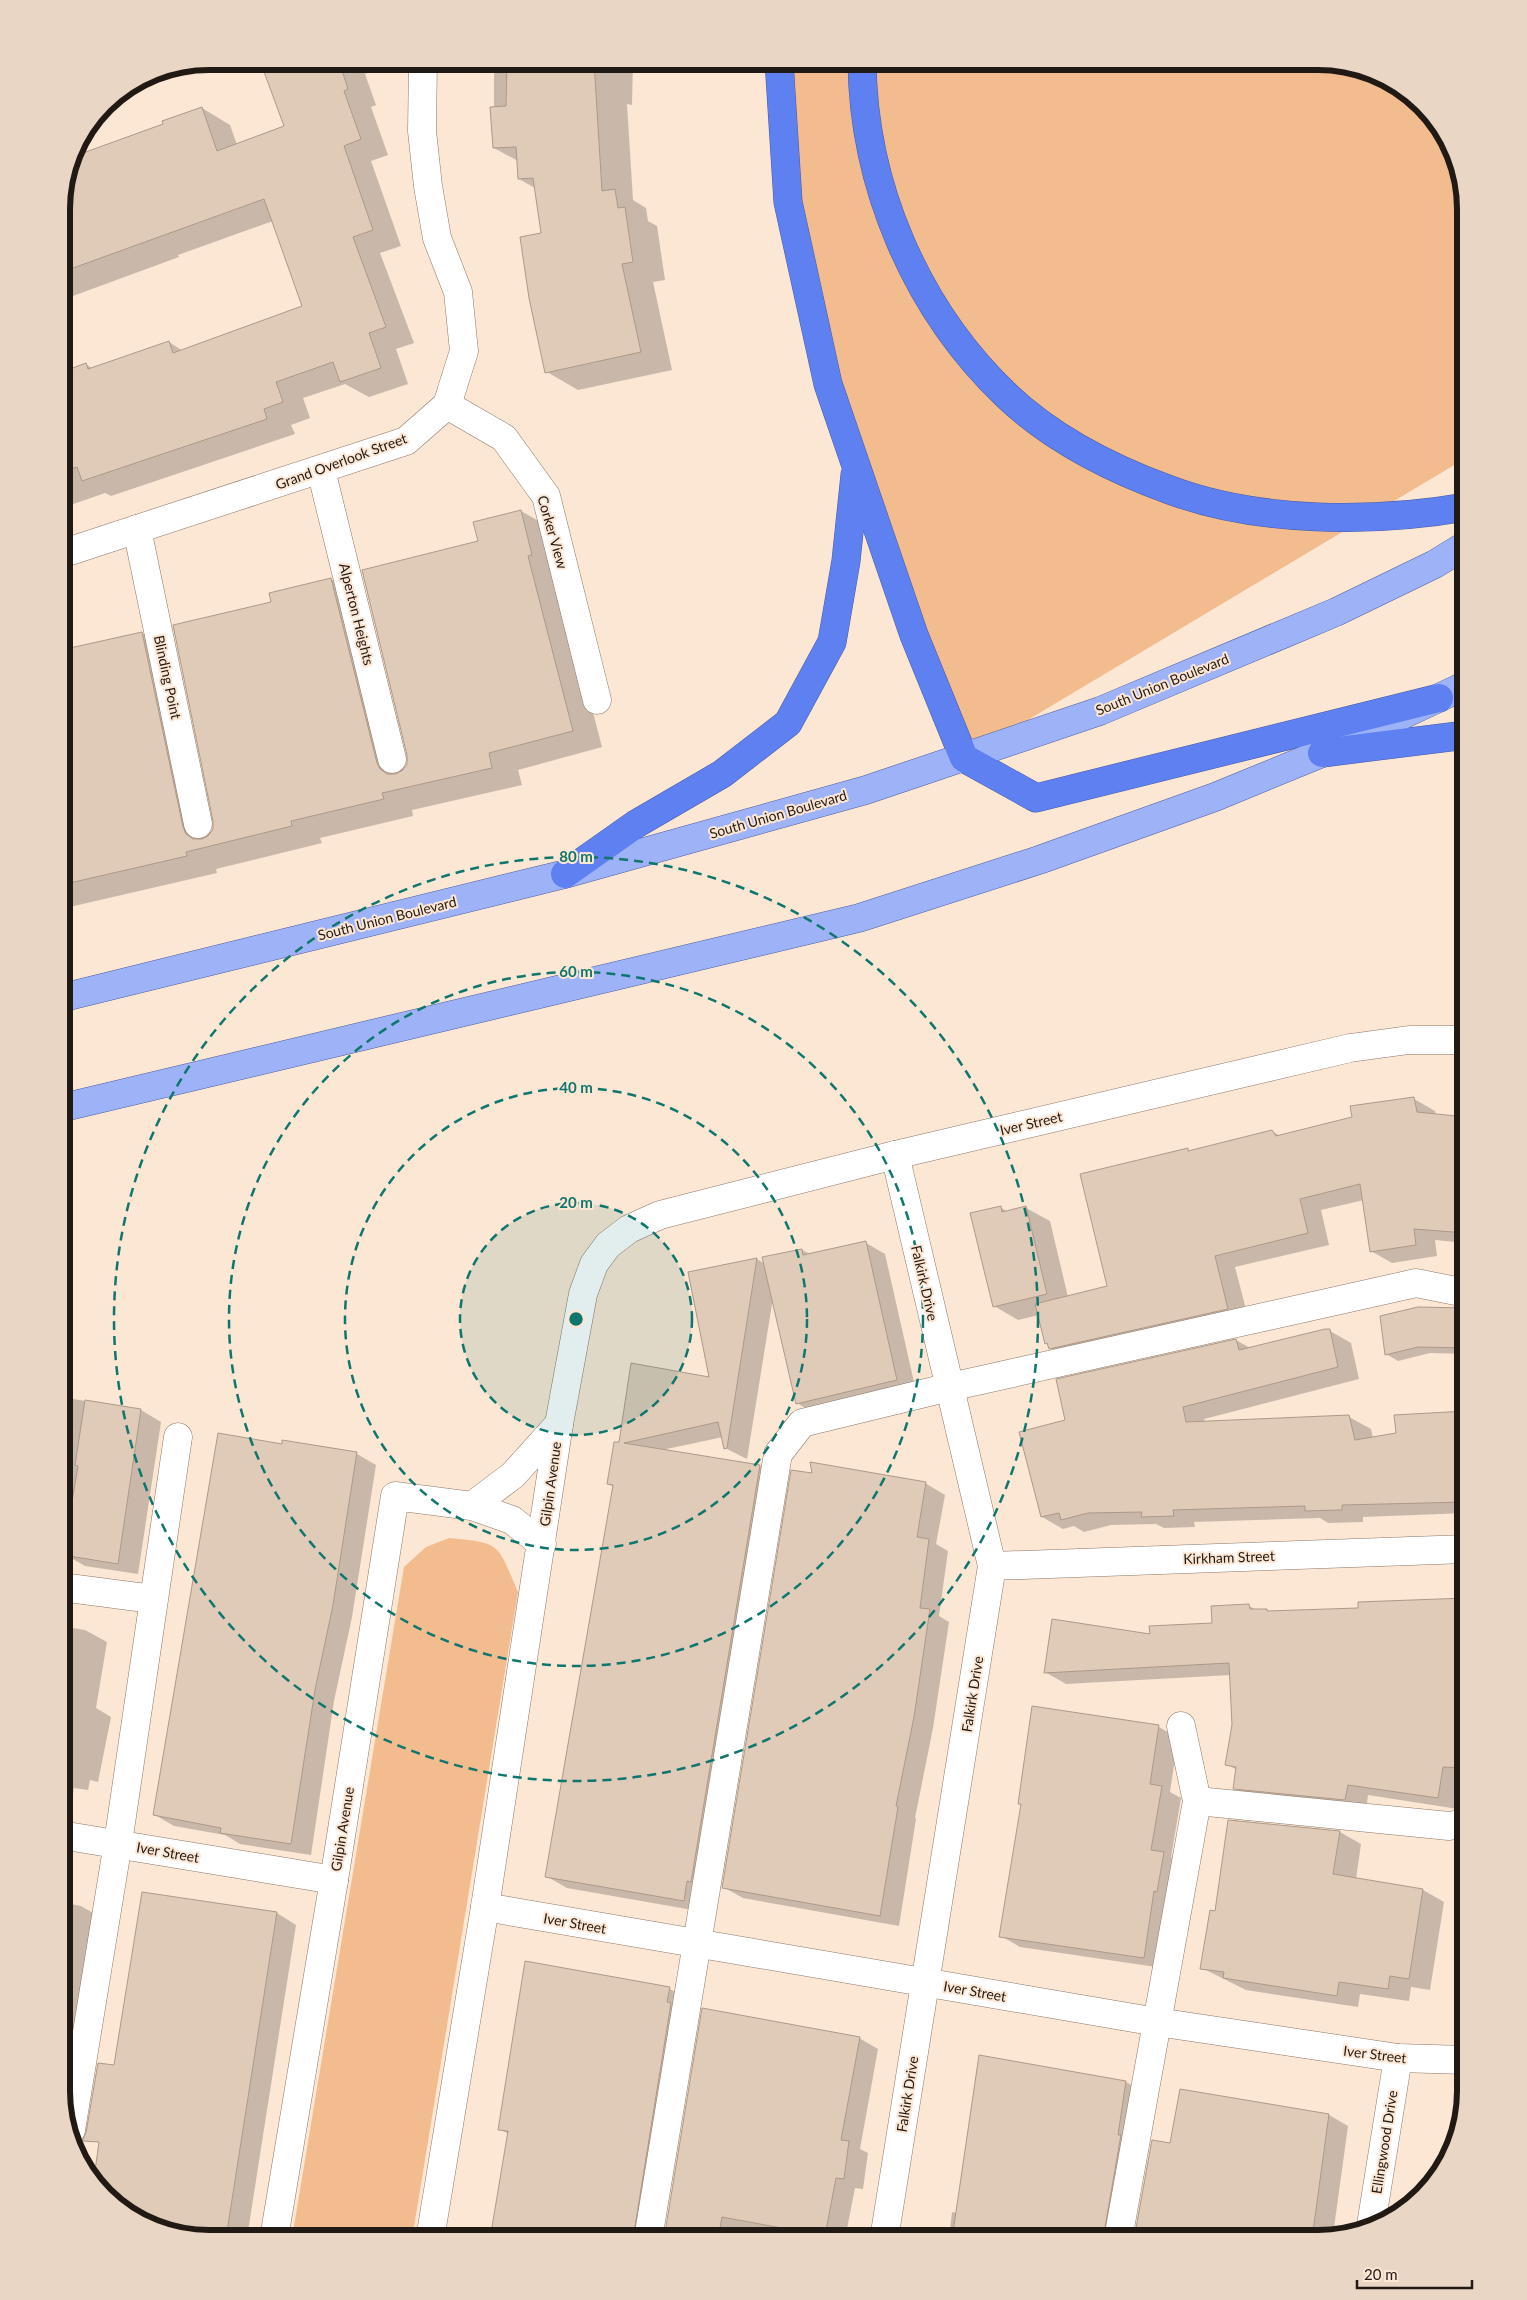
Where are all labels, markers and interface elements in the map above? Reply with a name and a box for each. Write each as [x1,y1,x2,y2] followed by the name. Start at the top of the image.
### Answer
[273,429,409,493] street label: Grand Overlook Street
[534,493,572,571] street label: Corker View
[336,561,378,667] street label: Alperton Heights
[151,633,185,721] street label: Blinding Point
[1093,649,1231,719] street label: South Union Boulevard
[707,786,849,842] street label: South Union Boulevard
[559,847,593,865] text: 80 m
[316,893,458,943] street label: South Union Boulevard
[559,962,593,980] text: 60 m
[559,1078,593,1096] text: 40 m
[998,1108,1064,1138] street label: Iver Street
[559,1193,593,1211] text: 20 m
[908,1244,942,1322] street label: Falkirk Drive
[567,1310,585,1328] centre of rings
[536,1441,564,1527] street label: Gilpin Avenue
[1183,1547,1275,1567] street label: Kirkham Street
[958,1655,986,1733] street label: Falkirk Drive
[327,1786,357,1872] street label: Gilpin Avenue
[135,1838,201,1866] street label: Iver Street
[542,1909,608,1937] street label: Iver Street
[942,1977,1008,2005] street label: Iver Street
[1342,2042,1408,2066] street label: Iver Street
[893,2055,921,2133] street label: Falkirk Drive
[1367,2089,1401,2195] street label: Ellingwood Drive
[1357,2258,1472,2290] scale bar
[1364,2265,1398,2283] text: 20 m

